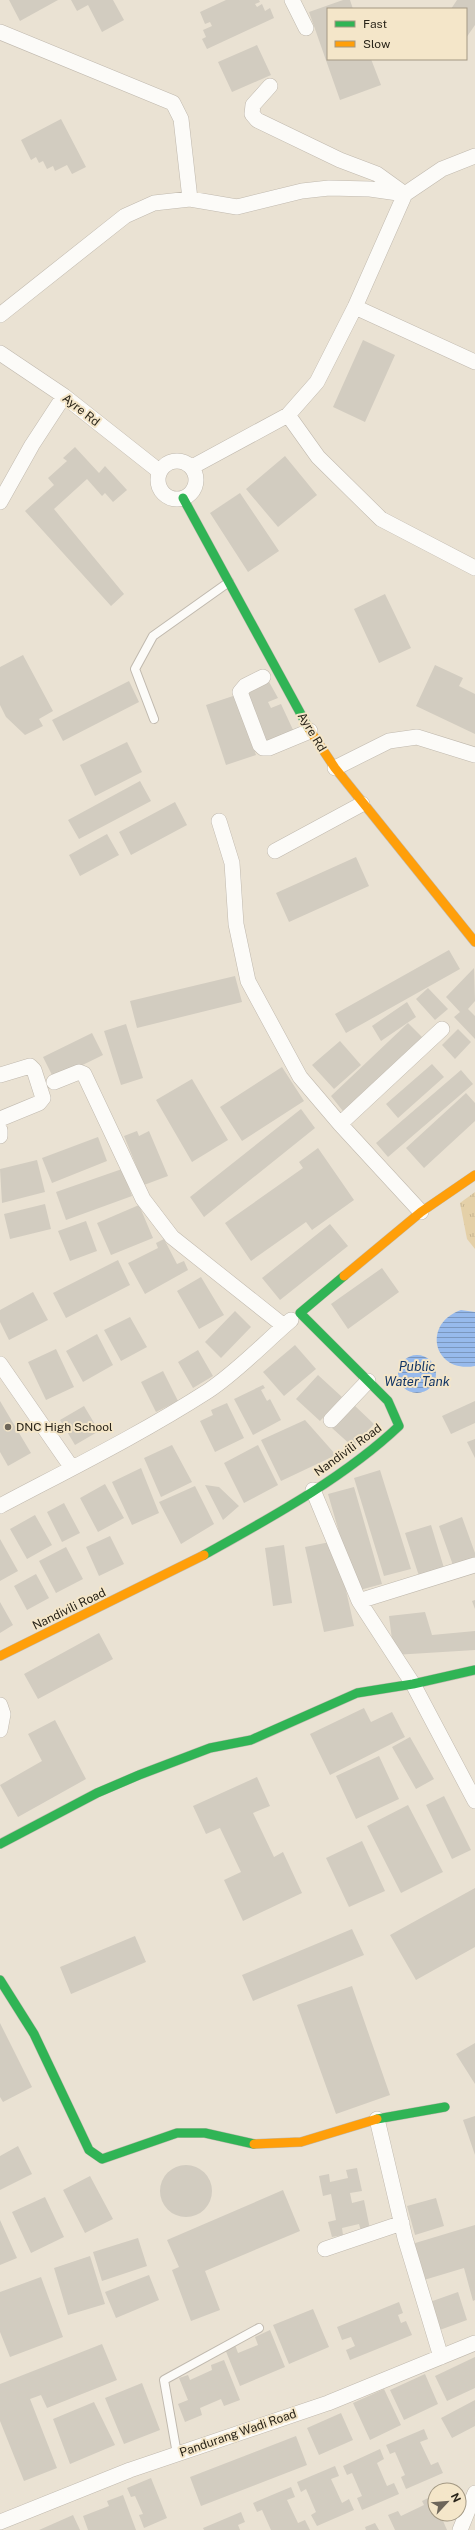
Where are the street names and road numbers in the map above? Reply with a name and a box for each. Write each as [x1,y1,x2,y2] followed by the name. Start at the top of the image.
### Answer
[60,391,102,429] street label: Ayre Rd
[295,710,329,754] street label: Ayre Rd
[312,1421,384,1479] street label: Nandivili Road
[30,1585,108,1633] street label: Nandivili Road
[178,2406,298,2460] street label: Pandurang Wadi Road

